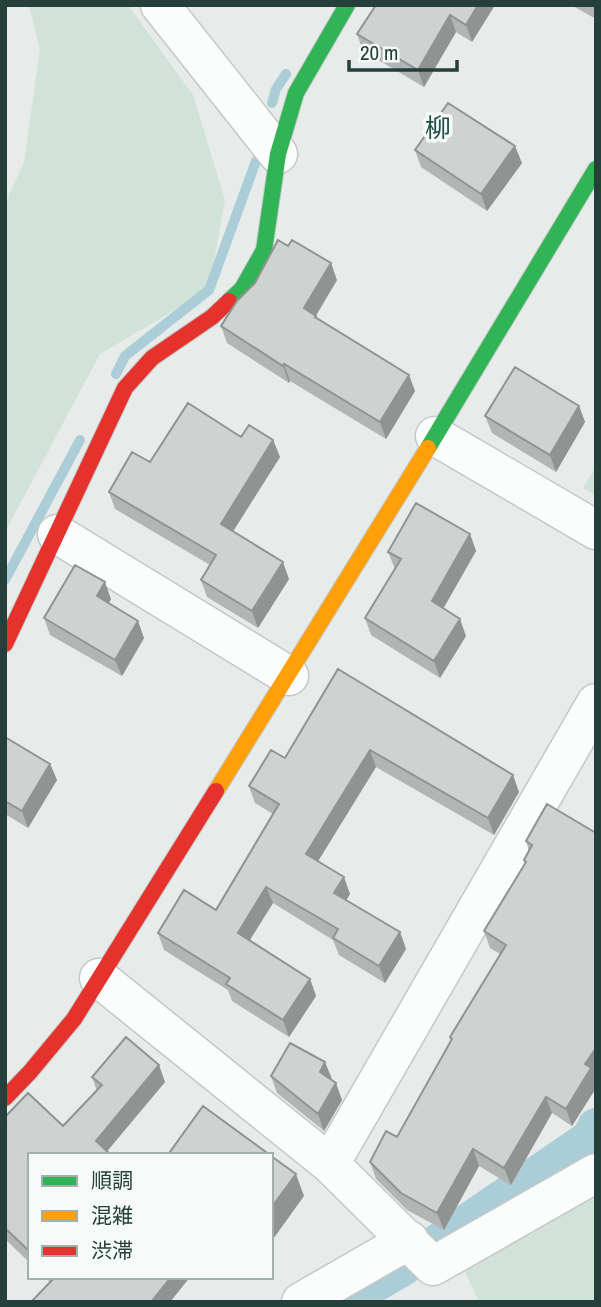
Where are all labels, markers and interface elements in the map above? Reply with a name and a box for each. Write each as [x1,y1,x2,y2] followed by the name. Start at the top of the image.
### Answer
[349,28,458,72] scale bar
[360,38,398,67] text: 20 m
[425,110,451,145] district label: 柳
[28,1153,273,1279] legend
[91,1166,133,1195] text: 順調
[91,1201,133,1230] text: 混雑
[91,1236,133,1265] text: 渋滞

